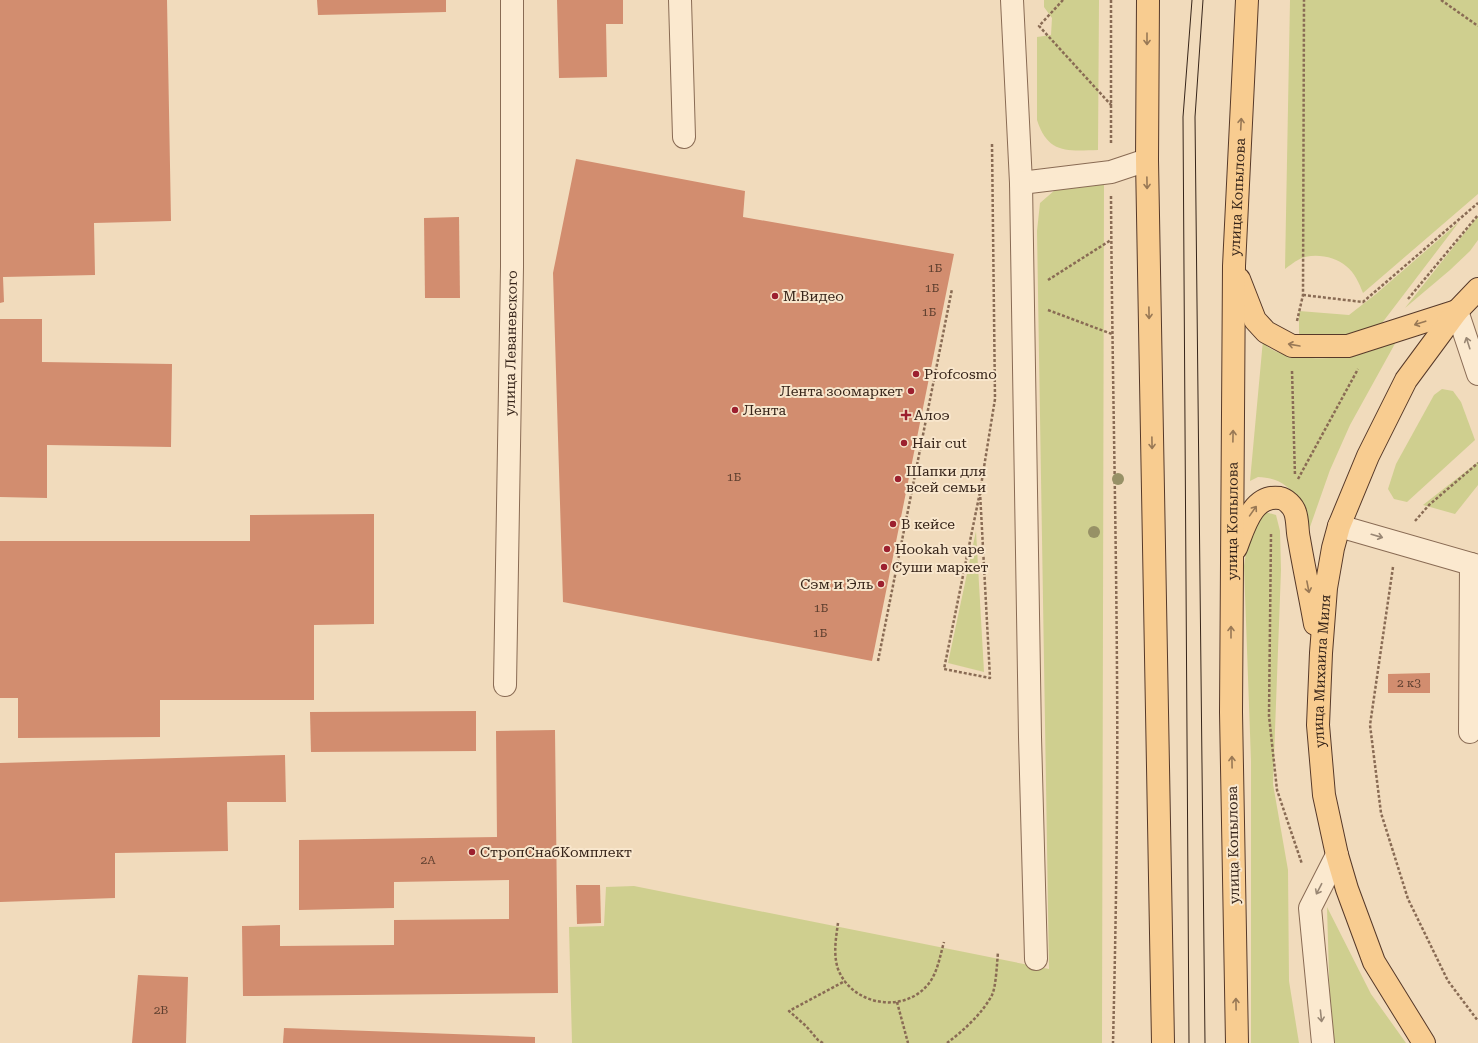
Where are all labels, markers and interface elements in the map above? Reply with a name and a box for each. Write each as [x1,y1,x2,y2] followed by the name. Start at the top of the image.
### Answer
[1143,32,1151,45] one-way arrow
[1237,118,1244,131] one-way arrow
[1226,137,1248,257] street label: улица Копылова
[1143,176,1151,189] one-way arrow
[928,261,943,275] house number: 1Б
[502,270,520,416] street label: улица Леваневского
[925,281,940,295] house number: 1Б
[783,288,844,304] place label: М.Видео
[770,291,780,301] marker: М.Видео
[922,305,937,319] house number: 1Б
[1145,306,1153,319] one-way arrow
[1414,320,1427,327] one-way arrow
[1464,336,1471,349] one-way arrow
[1288,341,1301,349] one-way arrow
[924,366,997,382] place label: Profcosmo
[911,369,921,379] marker: Profcosmo
[780,383,903,399] place label: Лента зоомаркет
[906,386,916,396] marker: Лента зоомаркет
[743,402,786,418] place label: Лента
[730,405,740,415] marker: Лента
[914,407,950,423] place label: Алоэ
[901,410,911,420] marker: Алоэ
[1229,430,1237,443] one-way arrow
[912,435,967,451] place label: Hair cut
[1148,436,1156,449] one-way arrow
[899,438,909,448] marker: Hair cut
[1224,461,1241,580] street label: улица Копылова
[906,463,986,495] place label: Шапки для всей семьи
[727,470,742,484] house number: 1Б
[893,474,903,484] marker: Шапки для всей семьи
[1249,505,1257,516] one-way arrow
[901,516,955,532] place label: В кейсе
[888,519,898,529] marker: В кейсе
[1370,533,1383,541] one-way arrow
[895,541,985,557] place label: Hookah vape
[882,544,892,554] marker: Hookah vape
[892,559,988,575] place label: Суши маркет
[879,562,889,572] marker: Суши маркет
[800,576,874,592] place label: Сэм и Эль
[876,579,886,589] marker: Сэм и Эль
[1304,580,1312,593] one-way arrow
[1310,594,1333,749] street label: улица Михаила Миля
[814,601,829,615] house number: 1Б
[813,626,828,640] house number: 1Б
[1227,626,1235,639] one-way arrow
[1397,676,1421,690] house number: 2 к3
[1228,756,1236,769] one-way arrow
[1224,785,1242,904] street label: улица Копылова
[480,844,632,860] place label: СтропСнабКомплект
[467,847,477,857] marker: СтропСнабКомплект
[420,853,436,867] house number: 2А
[1315,883,1322,895] one-way arrow
[1232,998,1240,1011] one-way arrow
[154,1003,168,1017] house number: 2В
[1317,1009,1324,1022] one-way arrow

